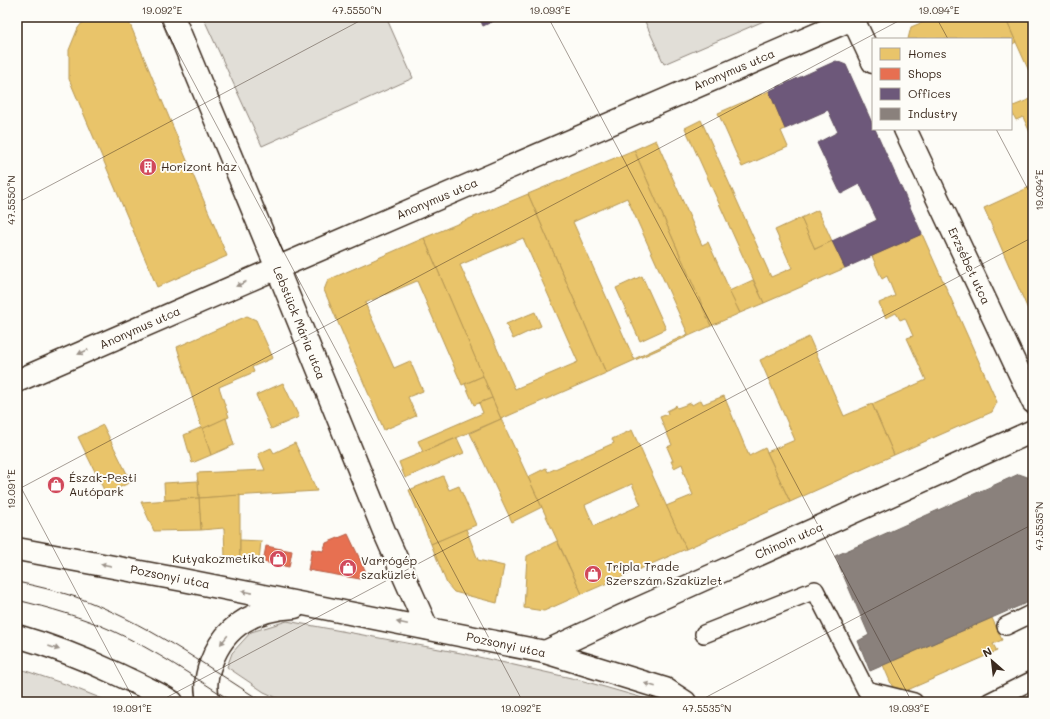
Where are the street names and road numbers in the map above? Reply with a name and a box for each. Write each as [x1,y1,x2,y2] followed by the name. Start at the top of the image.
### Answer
[690,45,777,93] street label: Anonymus utca
[393,174,480,222] street label: Anonymus utca
[945,224,995,307] street label: Erzsébet utca
[270,264,330,382] street label: Lebstück Mária utca
[97,302,183,352] street label: Anonymus utca
[752,518,825,562] street label: Chinoin utca
[129,560,211,592] street label: Pozsonyi utca
[465,628,547,660] street label: Pozsonyi utca

